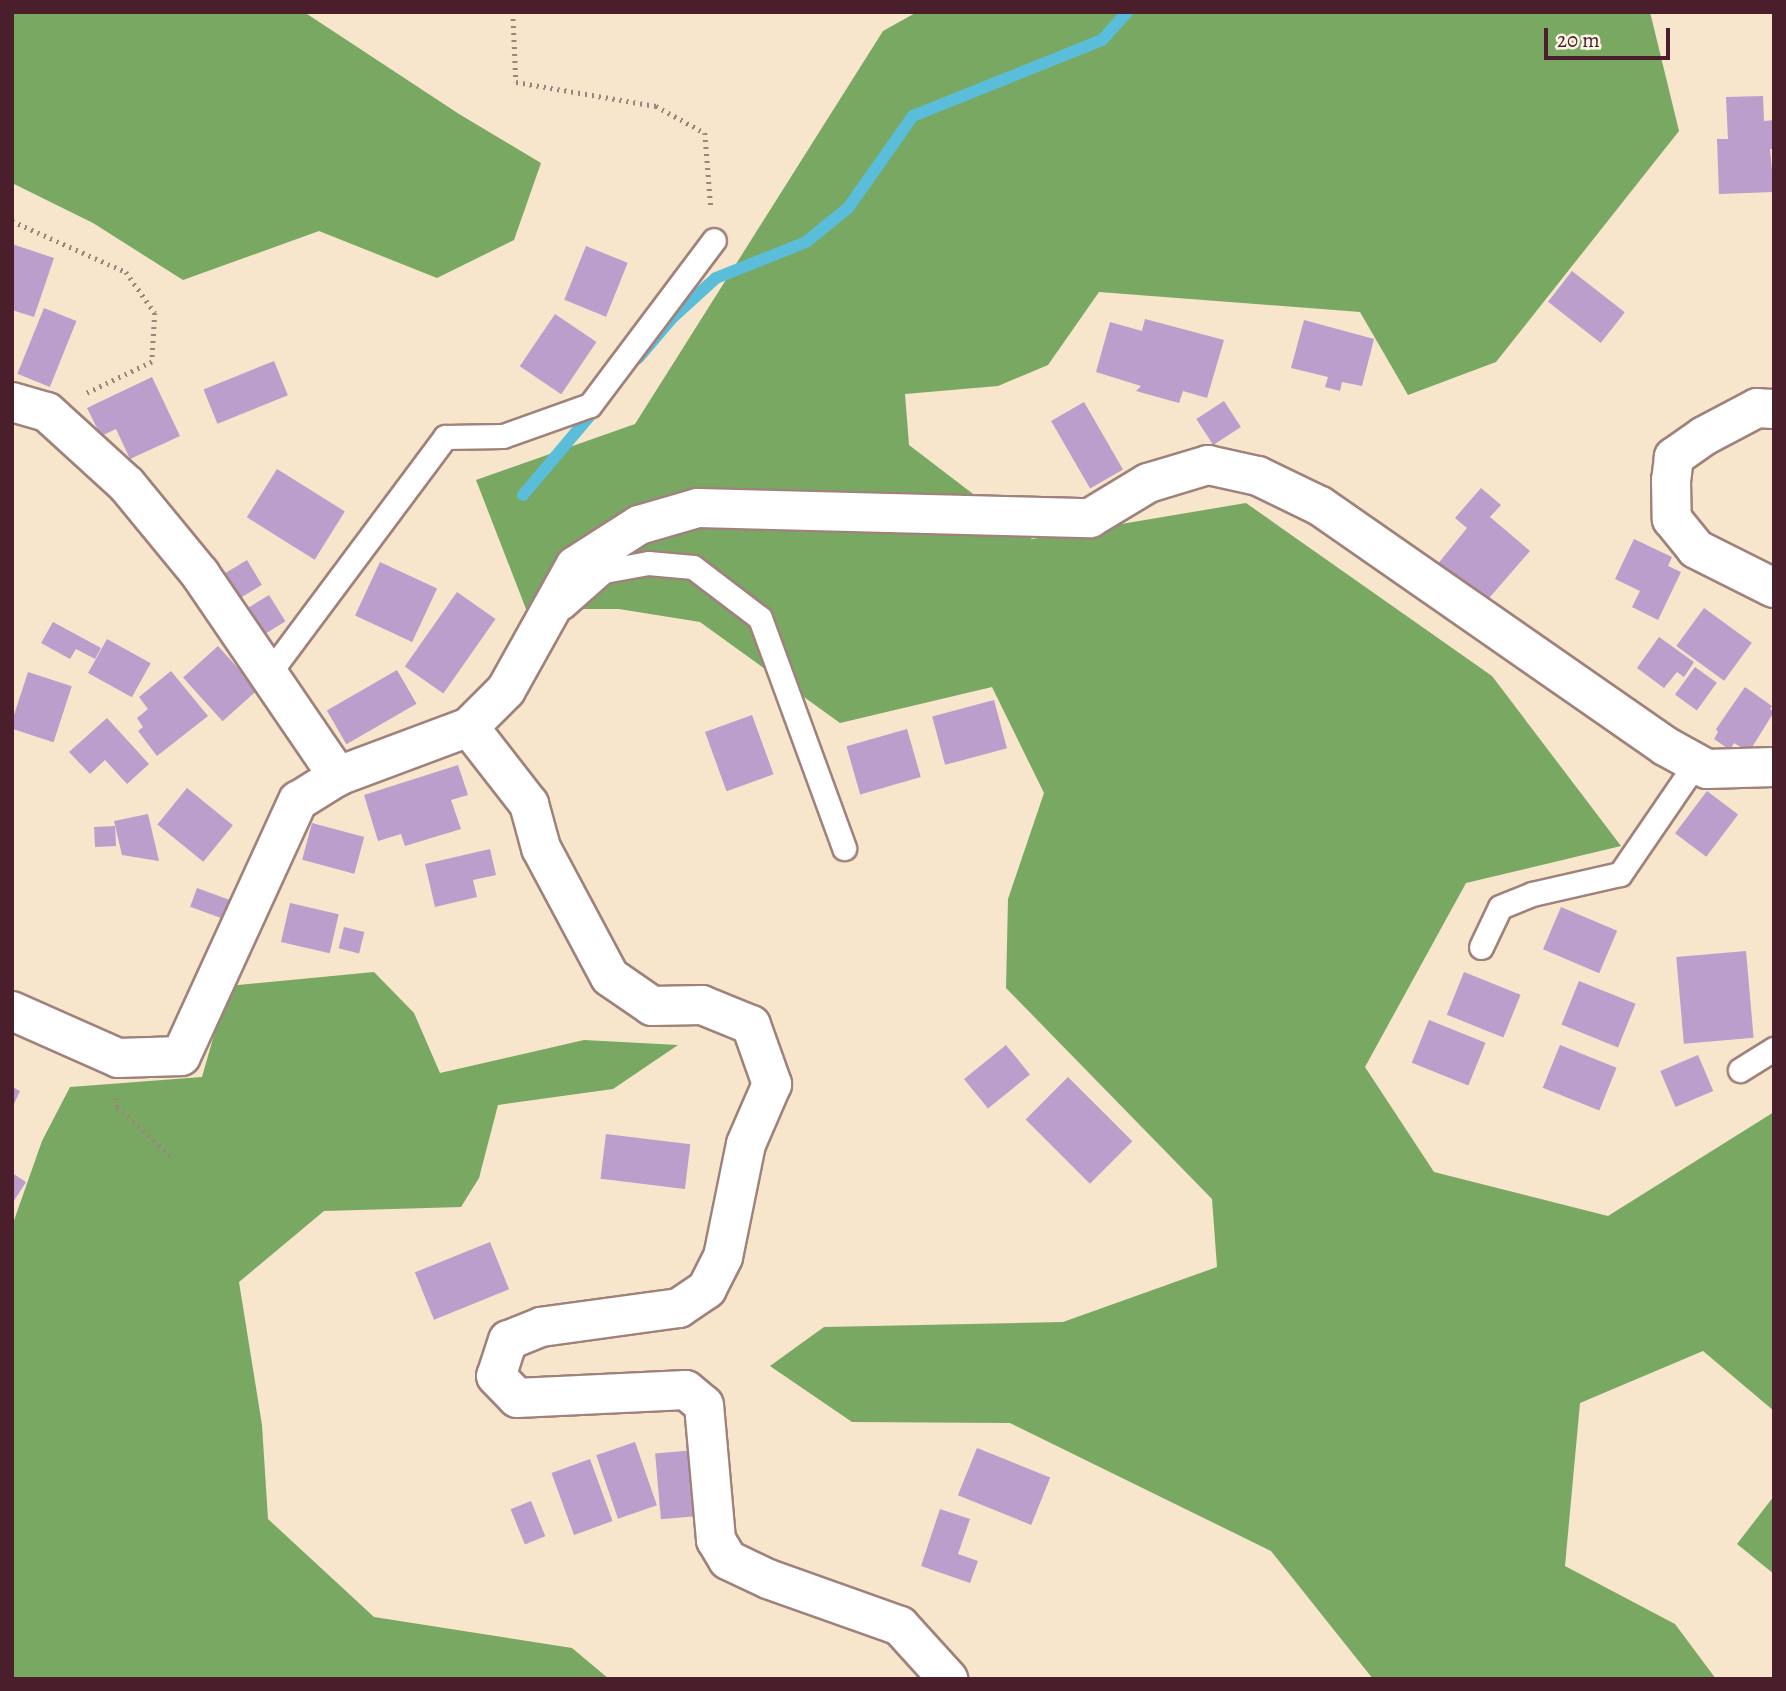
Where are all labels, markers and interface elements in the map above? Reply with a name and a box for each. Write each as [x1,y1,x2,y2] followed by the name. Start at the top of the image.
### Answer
[1548,14,1674,58] scale bar
[1557,26,1600,54] text: 20 m

